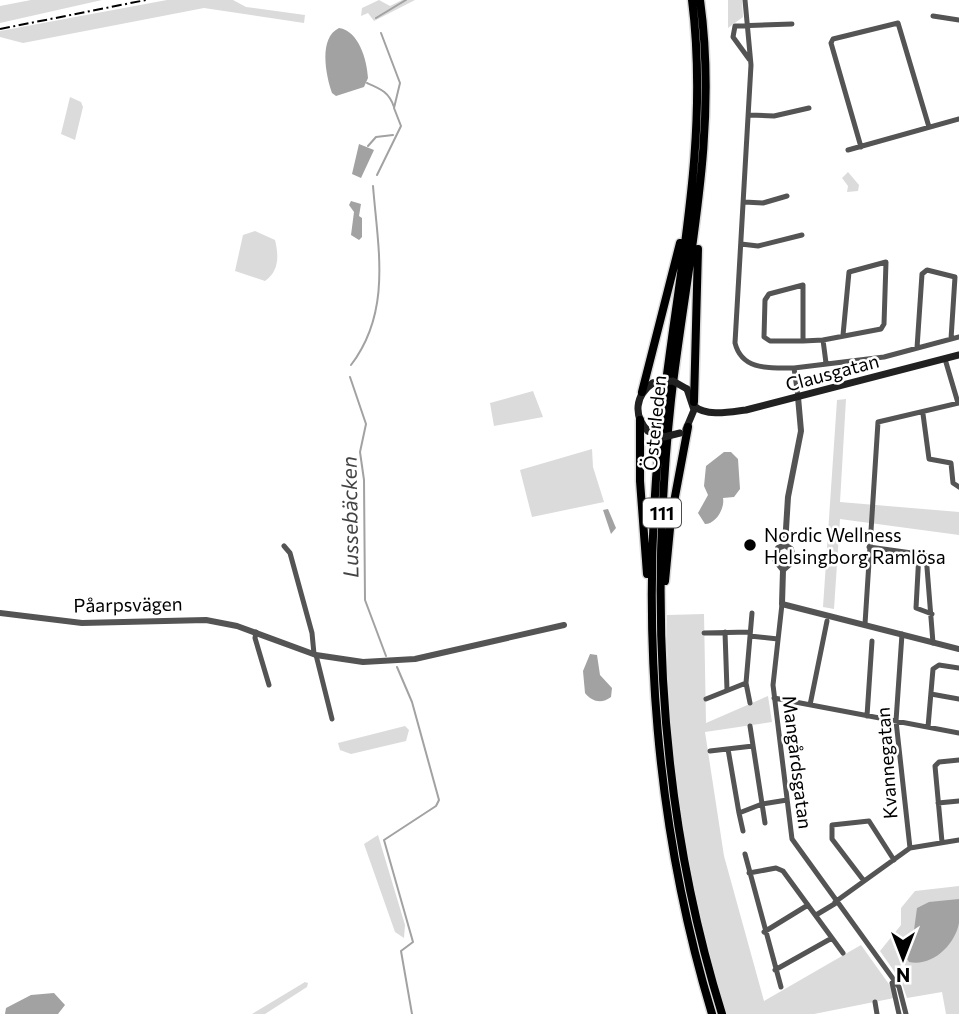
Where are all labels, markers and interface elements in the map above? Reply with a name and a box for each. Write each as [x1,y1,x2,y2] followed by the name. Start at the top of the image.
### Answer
[783,349,881,395] street label: Clausgatan
[638,374,670,472] street label: Österleden
[335,456,363,578] water label: Lussebäcken
[643,499,681,528] road number: 111
[764,523,946,568] place label: Nordic Wellness Helsingborg Ramlösa
[742,537,758,553] marker: Nordic Wellness Helsingborg Ramlösa
[73,592,183,616] street label: Påarpsvägen
[778,694,818,830] street label: Mangårdsgatan
[871,706,901,820] street label: Kvannegatan
[868,923,938,993] north arrow
[896,964,910,987] text: N

